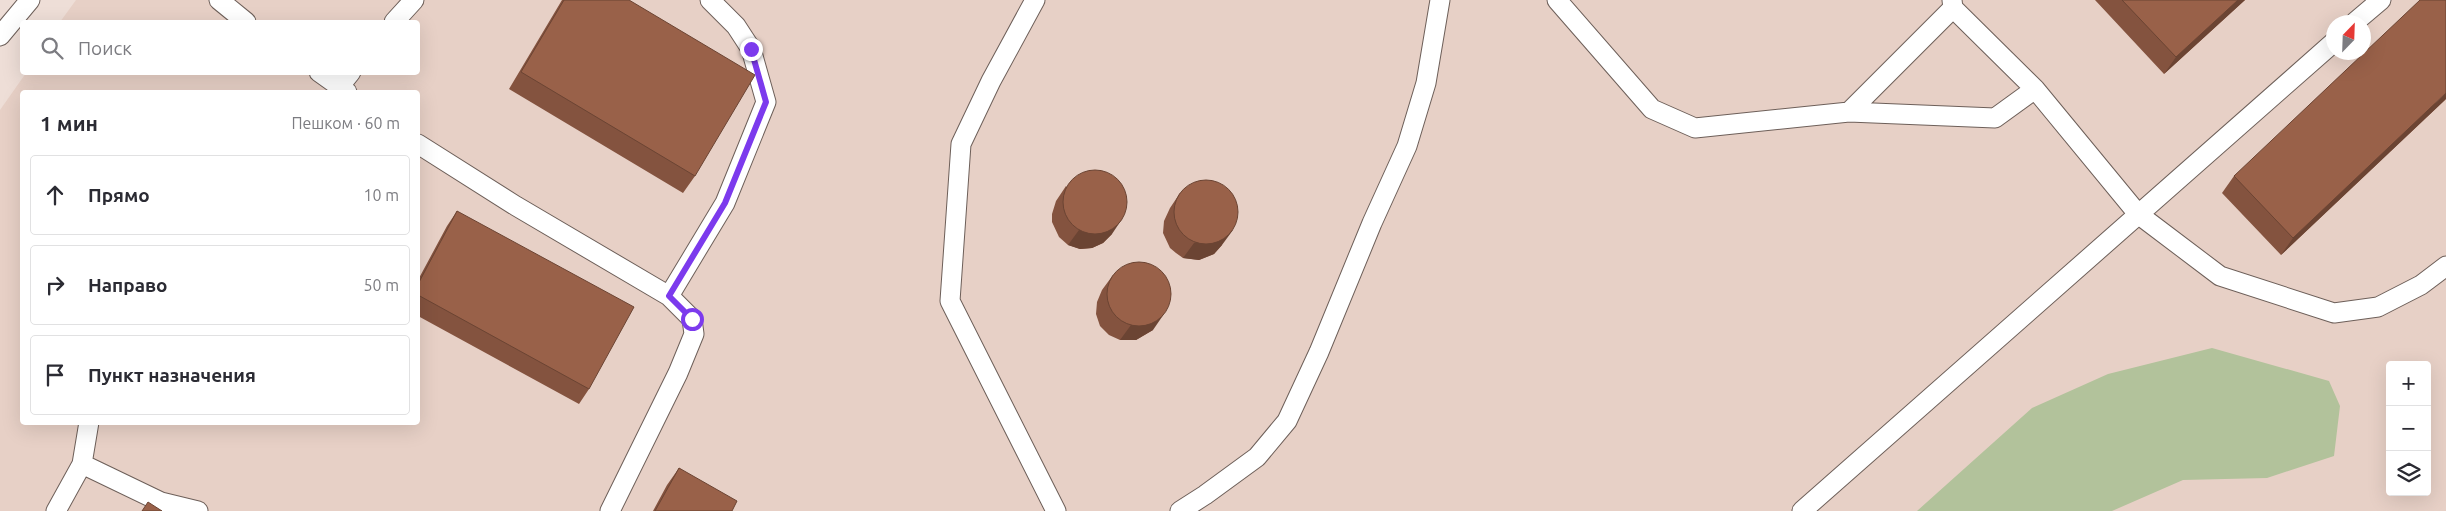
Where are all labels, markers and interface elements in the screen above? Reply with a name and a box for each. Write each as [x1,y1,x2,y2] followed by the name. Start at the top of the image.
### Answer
[2326,15,2371,60] north arrow
[20,20,420,75] search box
[38,34,66,62] icon: search
[78,37,132,59] text: Поиск
[740,38,763,61] route end
[40,111,98,135] text: 1 мин
[291,114,400,132] text: Пешком · 60 m
[41,181,69,209] icon: ahead
[88,184,150,206] text: Прямо
[363,186,399,204] text: 10 m
[41,271,69,299] icon: right
[88,274,168,296] text: Направо
[363,276,399,294] text: 50 m
[681,308,704,331] route start
[41,361,69,389] icon: arrive
[2386,361,2431,496] map controls
[2386,361,2431,406] button: +
[88,364,256,386] text: Пункт назначения
[2386,406,2431,451] button: −
[2386,451,2431,496] button: layers

